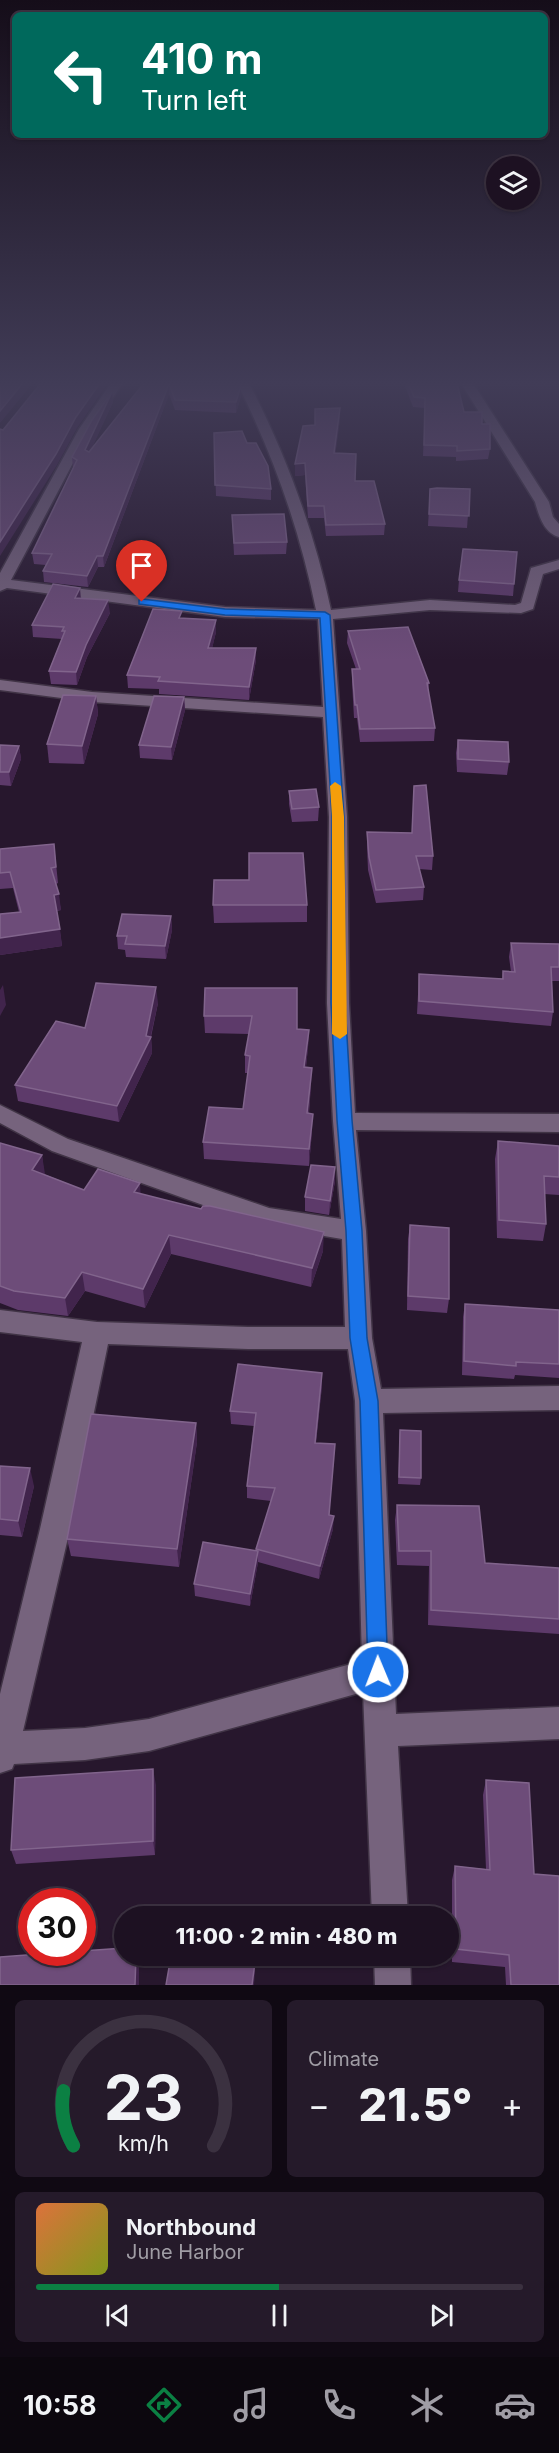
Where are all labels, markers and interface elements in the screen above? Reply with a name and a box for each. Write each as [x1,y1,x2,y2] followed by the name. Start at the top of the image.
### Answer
[141,33,263,84] text: 410 m
[42,36,120,114] icon: left
[141,84,247,117] text: Turn left
[486,156,540,210] map controls
[486,156,540,210] button: layers
[116,540,167,602] pin
[125,549,158,582] icon: arrive
[346,1640,410,1704] position arrow
[18,1888,96,1966] speed limit sign: 30
[175,1923,398,1949] text: 11:00 · 2 min · 480 m
[308,2047,379,2071] text: Climate
[104,2060,183,2135] text: 23
[358,2077,473,2132] text: 21.5°
[308,2085,330,2125] text: −
[501,2085,523,2125] text: +
[118,2130,169,2156] text: km/h
[126,2214,256,2240] text: Northbound
[126,2240,244,2264] text: June Harbor
[101,2299,134,2332] icon: previous
[263,2299,296,2332] icon: pause
[425,2299,458,2332] icon: next
[143,2384,185,2426] icon: directions
[230,2384,272,2426] icon: music
[318,2384,360,2426] icon: phone
[406,2384,448,2426] icon: climate
[494,2384,536,2426] icon: car
[23,2389,97,2422] text: 10:58

